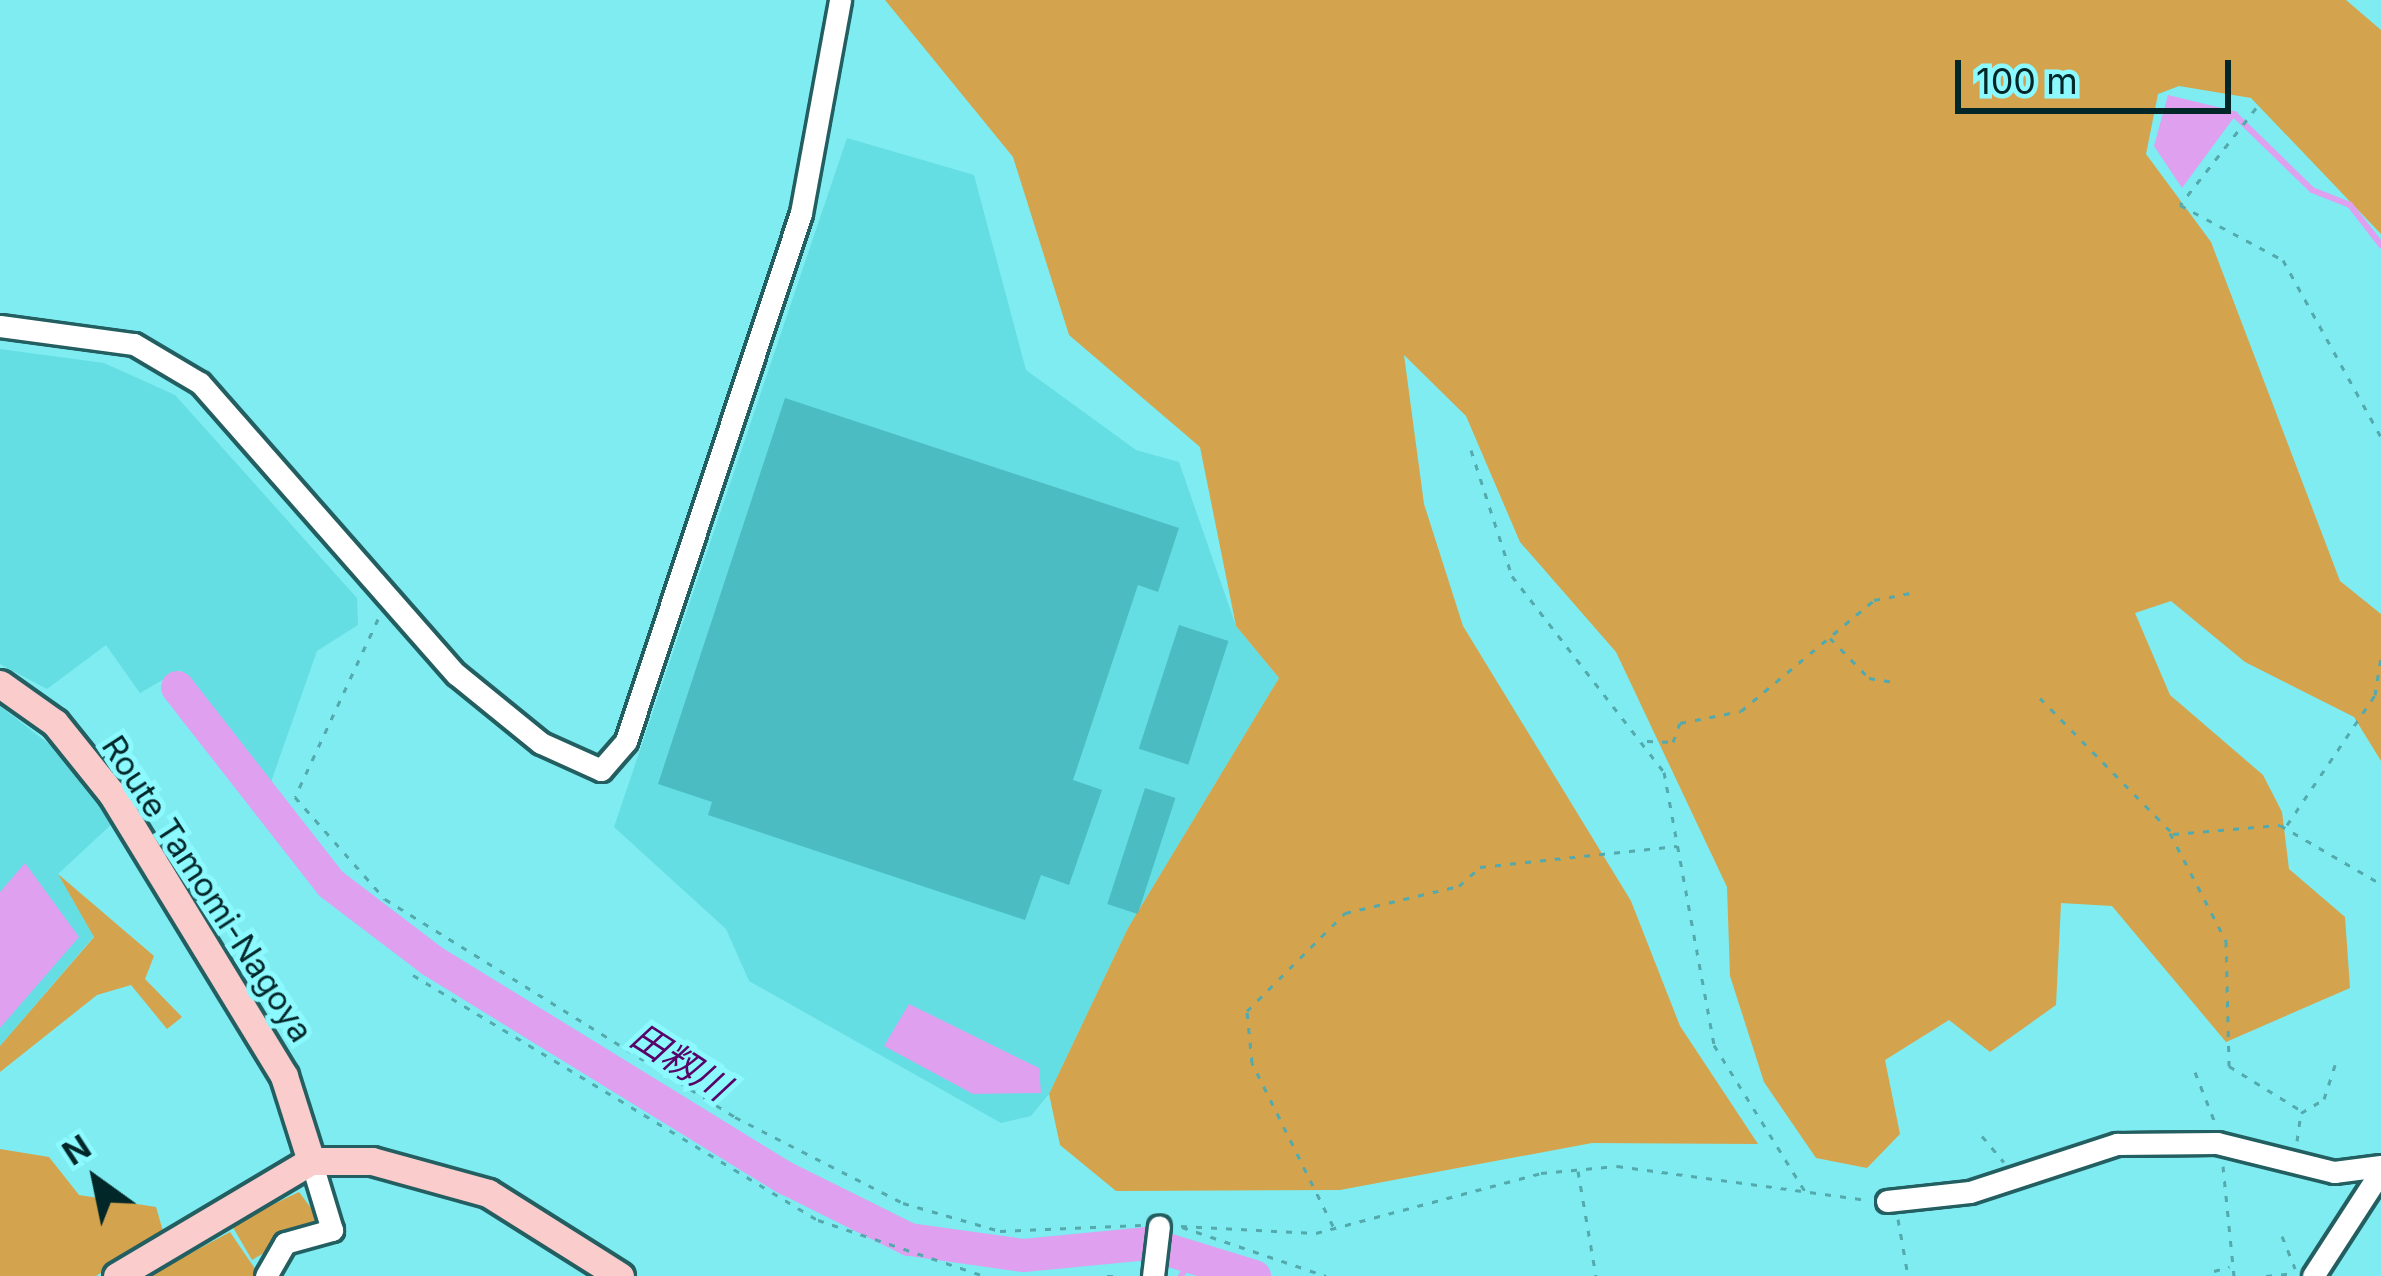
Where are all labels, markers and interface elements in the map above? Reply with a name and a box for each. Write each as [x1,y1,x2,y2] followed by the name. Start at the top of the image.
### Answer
[1961,36,2237,110] scale bar
[1976,59,2078,103] text: 100 m
[93,729,321,1049] street label: Route Tamomi-Nagoya
[623,1014,737,1110] water label: 田籾川
[36,1120,156,1240] north arrow
[55,1126,98,1173] text: N

